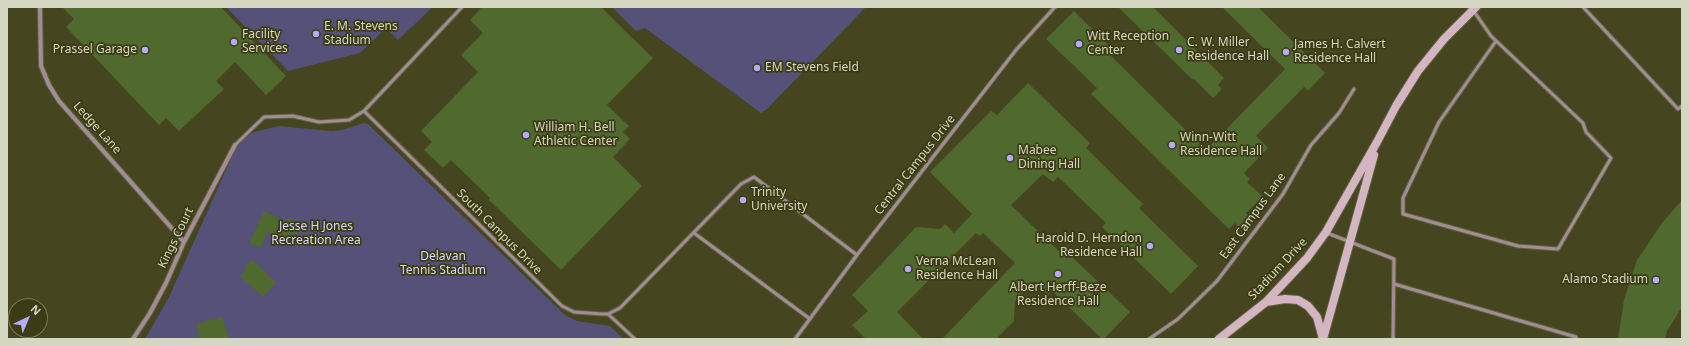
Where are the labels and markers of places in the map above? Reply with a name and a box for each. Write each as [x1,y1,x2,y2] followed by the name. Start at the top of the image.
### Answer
[324,20,398,48] place label: E. M. Stevens Stadium
[242,28,288,56] place label: Facility Services
[311,29,321,39] marker: E. M. Stevens Stadium
[1087,30,1169,58] place label: Witt Reception Center
[1187,36,1269,64] place label: C. W. Miller Residence Hall
[229,37,239,47] marker: Facility Services
[1294,38,1386,66] place label: James H. Calvert Residence Hall
[1074,39,1084,49] marker: Witt Reception Center
[53,43,137,57] place label: Prassel Garage
[140,45,150,55] marker: Prassel Garage
[1174,45,1184,55] marker: C. W. Miller Residence Hall
[1281,47,1291,57] marker: James H. Calvert Residence Hall
[765,61,859,75] place label: EM Stevens Field
[752,63,762,73] marker: EM Stevens Field
[534,121,617,149] place label: William H. Bell Athletic Center
[521,130,531,140] marker: William H. Bell Athletic Center
[1180,131,1262,159] place label: Winn-Witt Residence Hall
[1167,140,1177,150] marker: Winn-Witt Residence Hall
[1018,144,1080,172] place label: Mabee Dining Hall
[1005,153,1015,163] marker: Mabee Dining Hall
[751,186,807,214] place label: Trinity University
[738,195,748,205] marker: Trinity University
[1036,232,1142,260] place label: Harold D. Herndon Residence Hall
[1145,241,1155,251] marker: Harold D. Herndon Residence Hall
[916,255,998,283] place label: Verna McLean Residence Hall
[903,264,913,274] marker: Verna McLean Residence Hall
[1053,269,1063,279] marker: Albert Herff-Beze Residence Hall
[1562,273,1648,287] place label: Alamo Stadium
[1651,275,1661,285] marker: Alamo Stadium
[1010,281,1106,309] place label: Albert Herff-Beze Residence Hall

